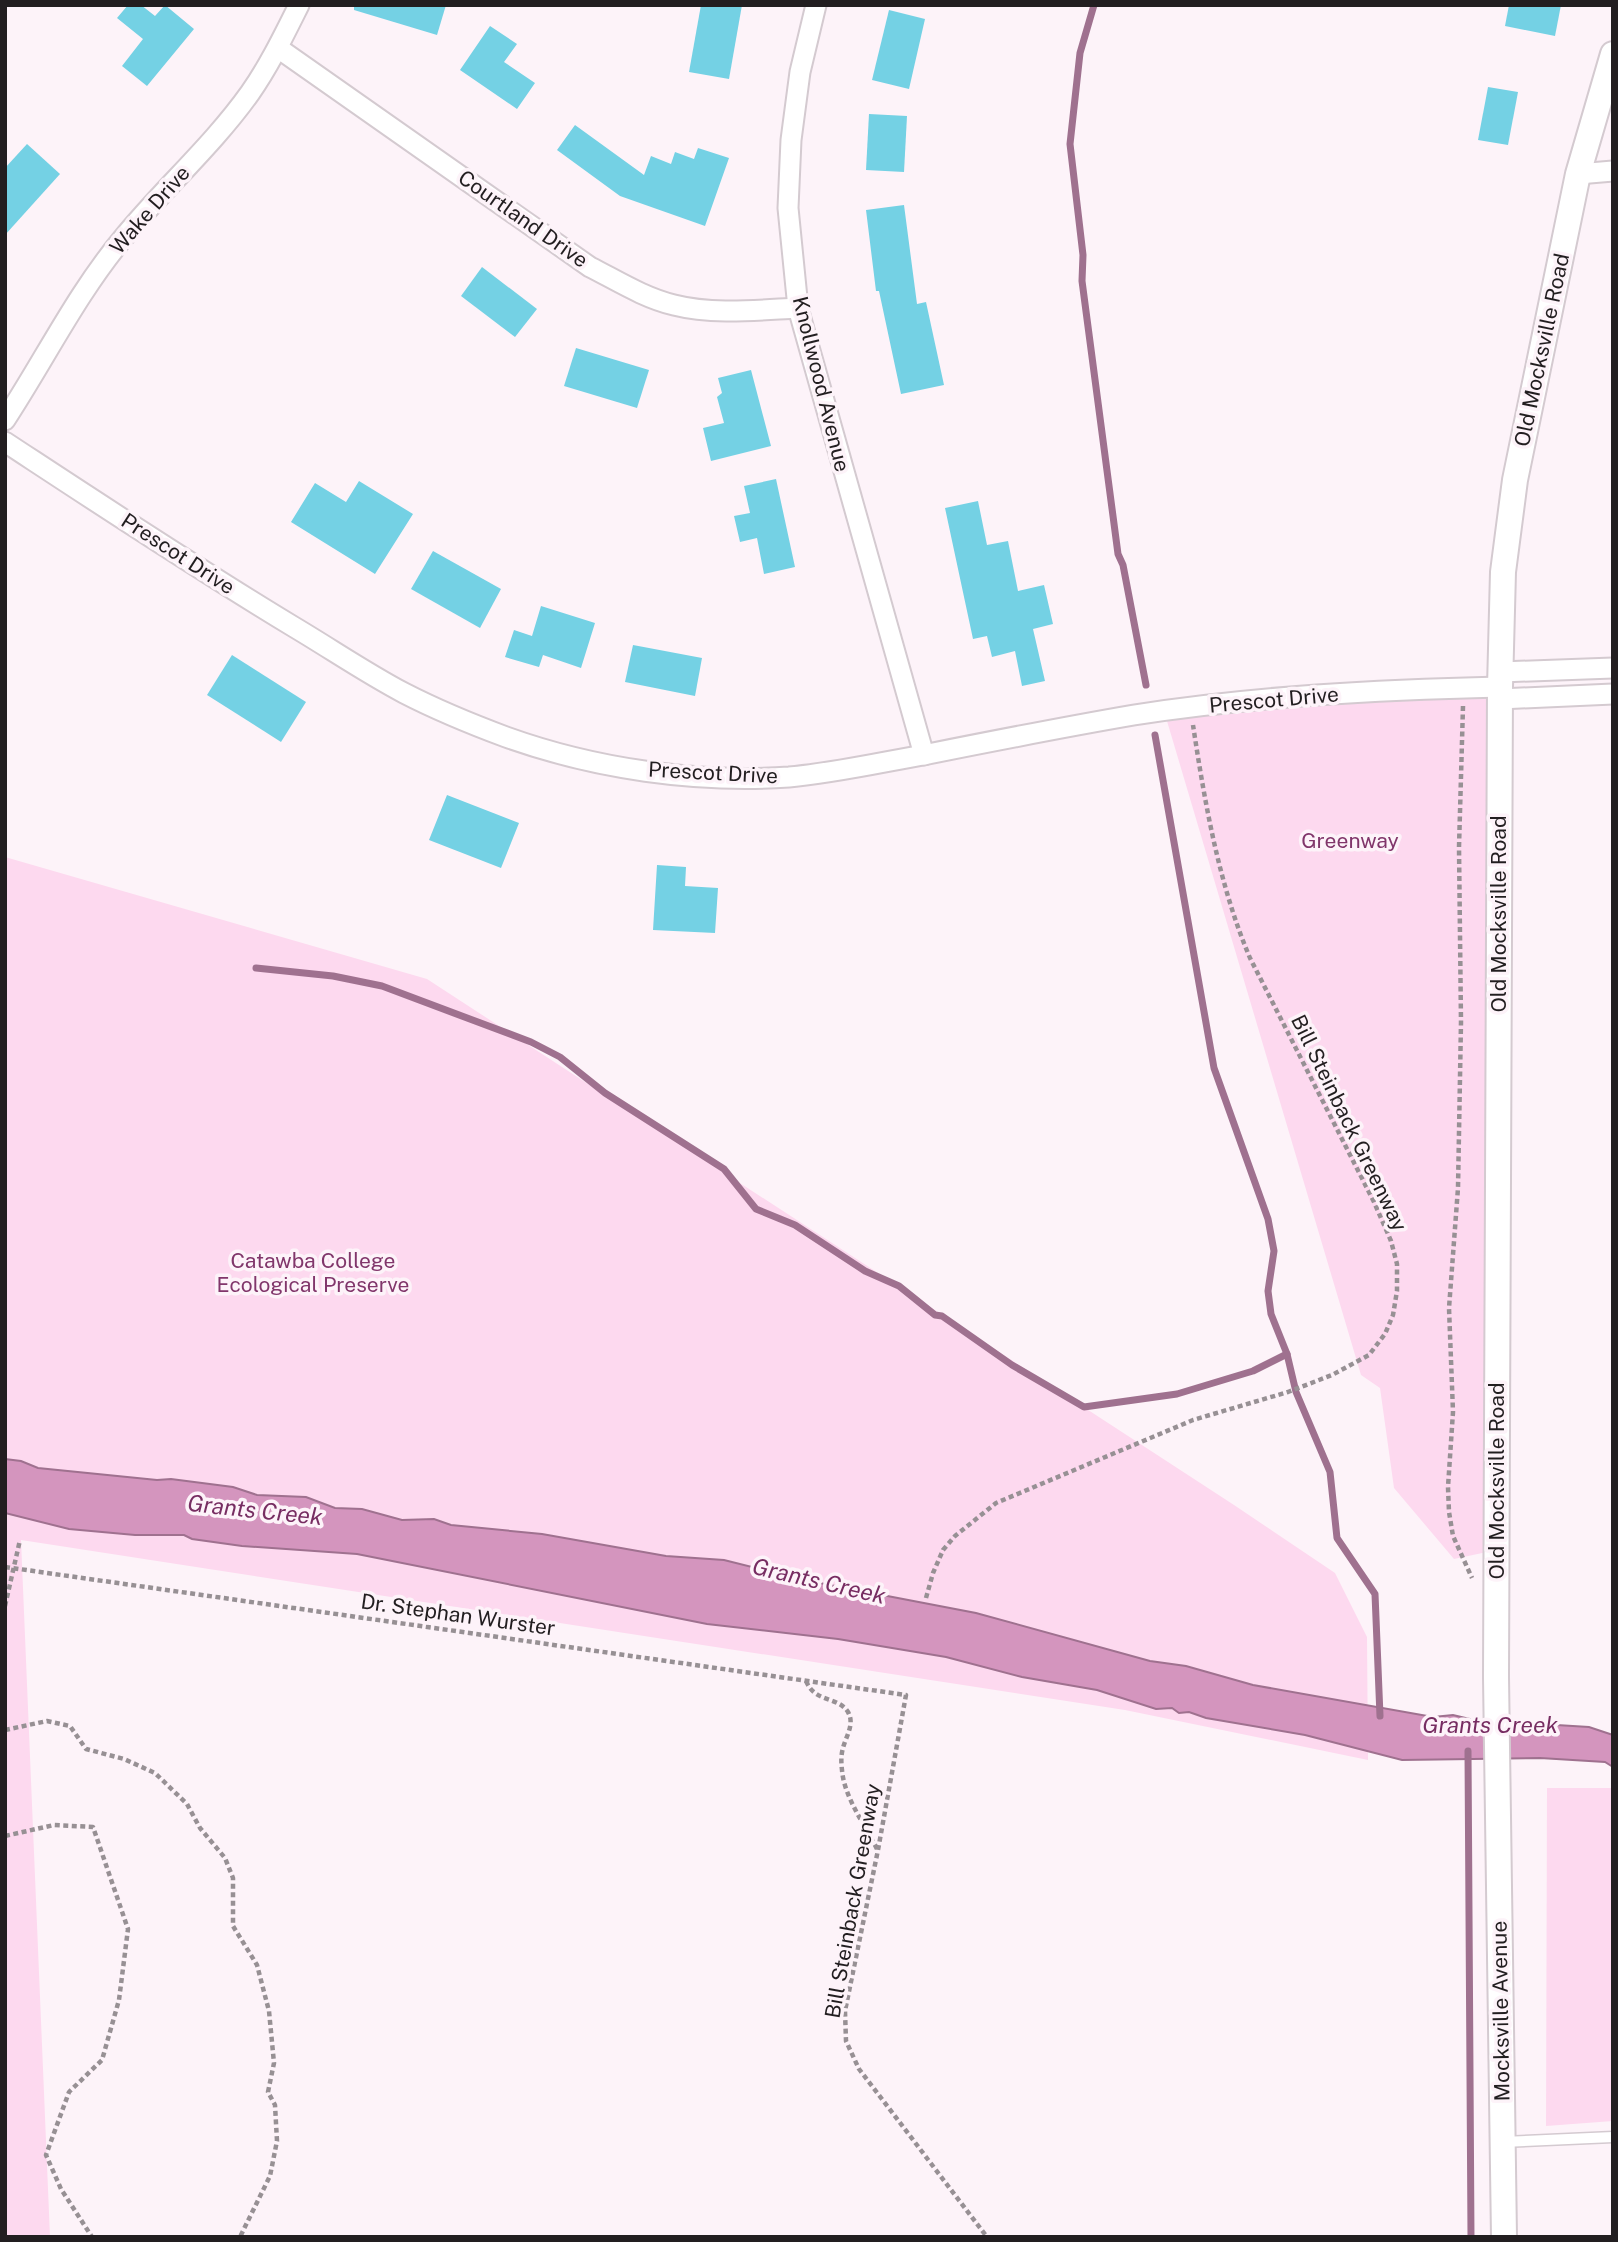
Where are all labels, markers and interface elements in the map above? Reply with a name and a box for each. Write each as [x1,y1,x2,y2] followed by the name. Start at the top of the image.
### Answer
[104,160,195,259] street label: Wake Drive
[454,165,593,273] street label: Courtland Drive
[1509,251,1574,449] street label: Old Mocksville Road
[788,294,855,474] street label: Knollwood Avenue
[117,508,240,599] street label: Prescot Drive
[1208,681,1340,718] street label: Prescot Drive
[647,757,779,788] street label: Prescot Drive
[1486,816,1511,1012] street label: Old Mocksville Road
[1301,828,1399,853] park label: Greenway
[1286,1011,1413,1235] street label: Bill Steinback Greenway
[217,1248,409,1297] park label: Catawba College Ecological Preserve
[1484,1383,1509,1579] street label: Old Mocksville Road
[186,1489,325,1530] water label: Grants Creek
[750,1552,889,1609] water label: Grants Creek
[359,1588,557,1641] street label: Dr. Stephan Wurster
[1422,1711,1558,1738] water label: Grants Creek
[820,1782,885,2020] street label: Bill Steinback Greenway
[1486,1921,1515,2101] street label: Mocksville Avenue

